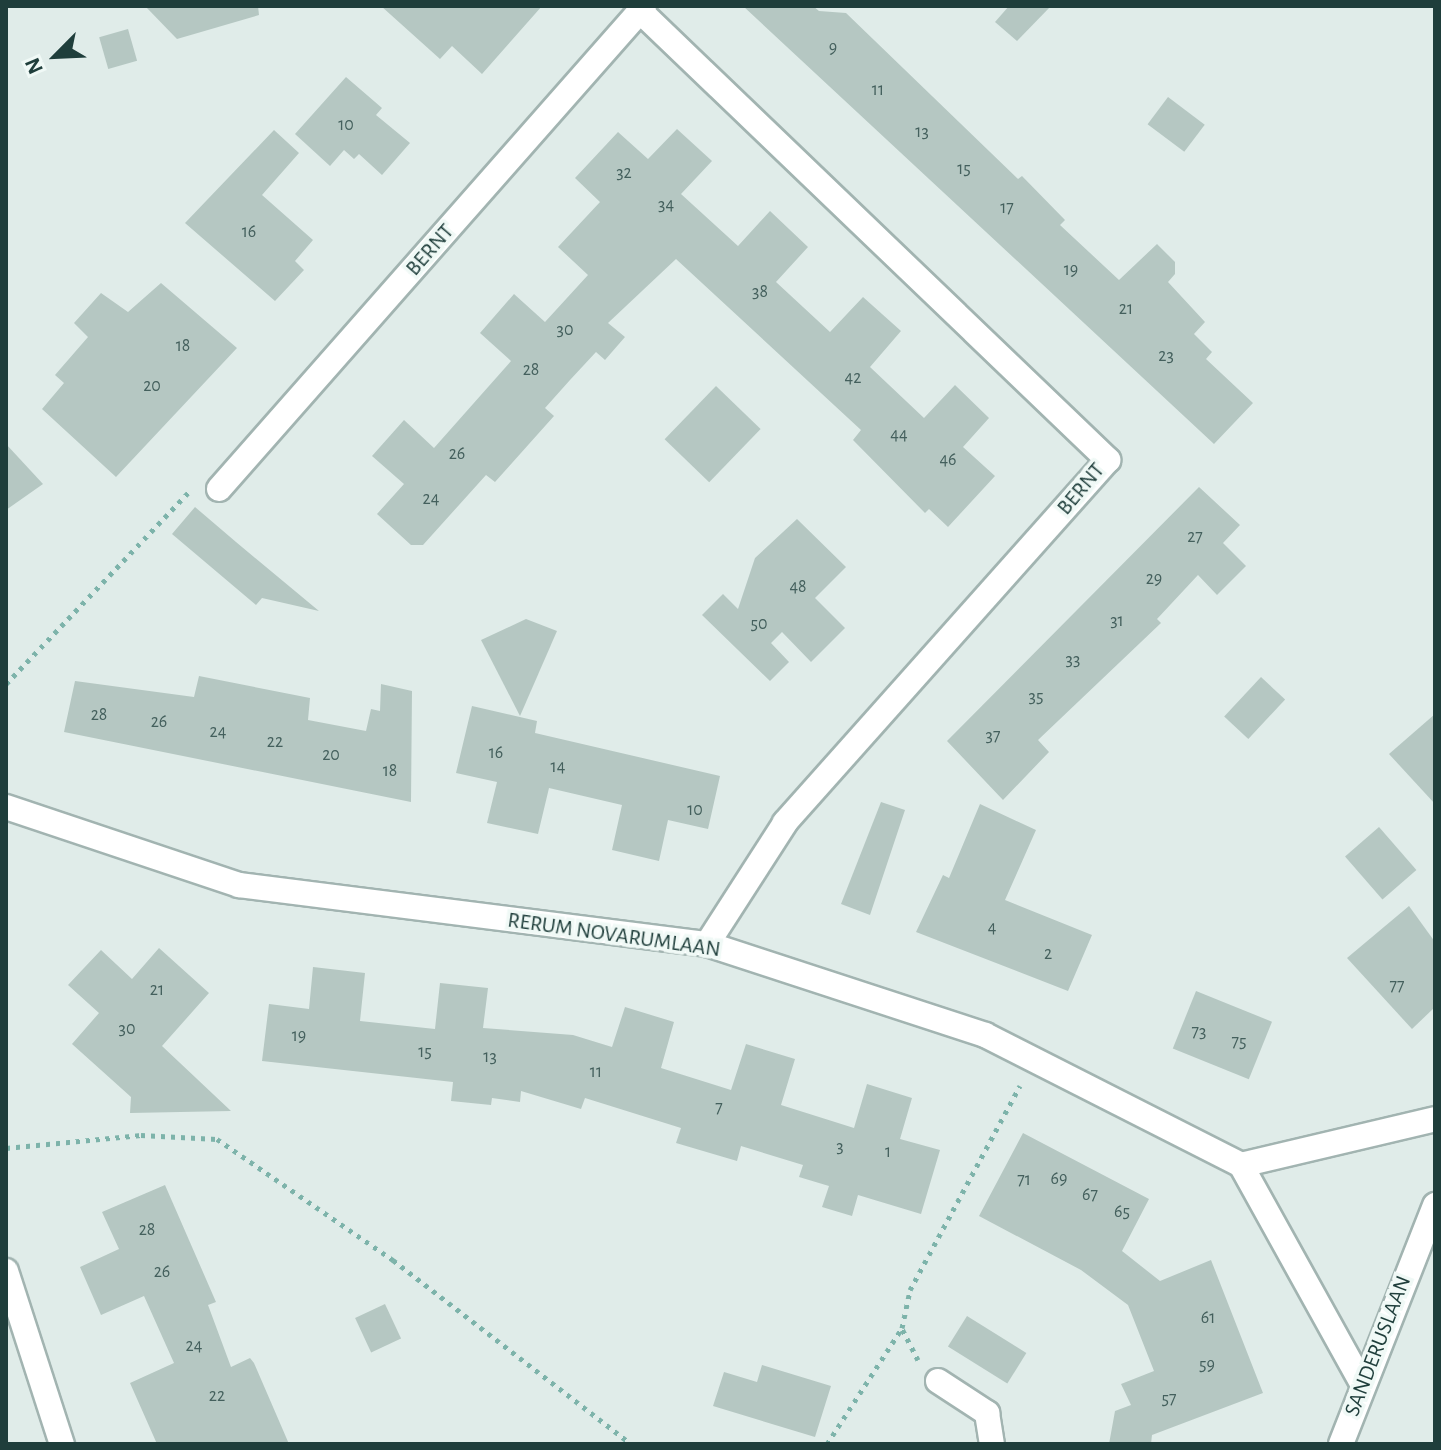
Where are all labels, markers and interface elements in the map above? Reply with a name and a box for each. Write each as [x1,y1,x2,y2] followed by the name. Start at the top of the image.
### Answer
[16,16,96,96] north arrow
[829,37,837,59] house number: 9
[21,54,47,77] text: N
[872,79,884,101] house number: 11
[338,114,354,136] house number: 10
[915,121,929,143] house number: 13
[957,158,971,180] house number: 15
[616,162,632,184] house number: 32
[658,194,674,216] house number: 34
[1000,197,1014,219] house number: 17
[400,219,460,281] street label: BERNT
[242,221,256,243] house number: 16
[1064,259,1078,281] house number: 19
[752,281,768,303] house number: 38
[1119,298,1133,320] house number: 21
[557,319,573,341] house number: 30
[176,335,190,357] house number: 18
[1158,345,1174,367] house number: 23
[523,359,539,381] house number: 28
[845,367,861,389] house number: 42
[143,375,161,397] house number: 20
[890,424,908,446] house number: 44
[449,443,465,465] house number: 26
[939,449,957,471] house number: 46
[1052,457,1110,521] street label: BERNT
[423,488,439,510] house number: 24
[1187,526,1203,548] house number: 27
[1146,568,1162,590] house number: 29
[789,576,807,598] house number: 48
[1110,610,1124,632] house number: 31
[750,613,768,635] house number: 50
[1066,649,1080,671] house number: 33
[1029,686,1043,708] house number: 35
[91,704,107,726] house number: 28
[151,711,167,733] house number: 26
[210,721,226,743] house number: 24
[986,725,1000,747] house number: 37
[267,731,283,753] house number: 22
[489,742,503,764] house number: 16
[322,744,340,766] house number: 20
[551,756,565,778] house number: 14
[383,760,397,782] house number: 18
[687,799,703,821] house number: 10
[506,907,722,963] street label: RERUM NOVARUMLAAN
[988,917,996,939] house number: 4
[1044,943,1052,965] house number: 2
[1389,975,1405,997] house number: 77
[150,979,164,1001] house number: 21
[119,1018,135,1040] house number: 30
[1192,1021,1206,1043] house number: 73
[292,1025,306,1047] house number: 19
[1231,1031,1247,1053] house number: 75
[418,1041,432,1063] house number: 15
[483,1046,497,1068] house number: 13
[590,1061,602,1083] house number: 11
[715,1097,723,1119] house number: 7
[836,1136,844,1158] house number: 3
[885,1141,891,1163] house number: 1
[1051,1168,1067,1190] house number: 69
[1017,1169,1031,1191] house number: 71
[1082,1184,1098,1206] house number: 67
[1114,1201,1130,1223] house number: 65
[139,1219,155,1241] house number: 28
[154,1261,170,1283] house number: 26
[1339,1272,1417,1420] street label: SANDERUSLAAN
[1201,1307,1215,1329] house number: 61
[186,1335,202,1357] house number: 24
[1199,1354,1215,1376] house number: 59
[209,1385,225,1407] house number: 22
[1161,1388,1177,1410] house number: 57

